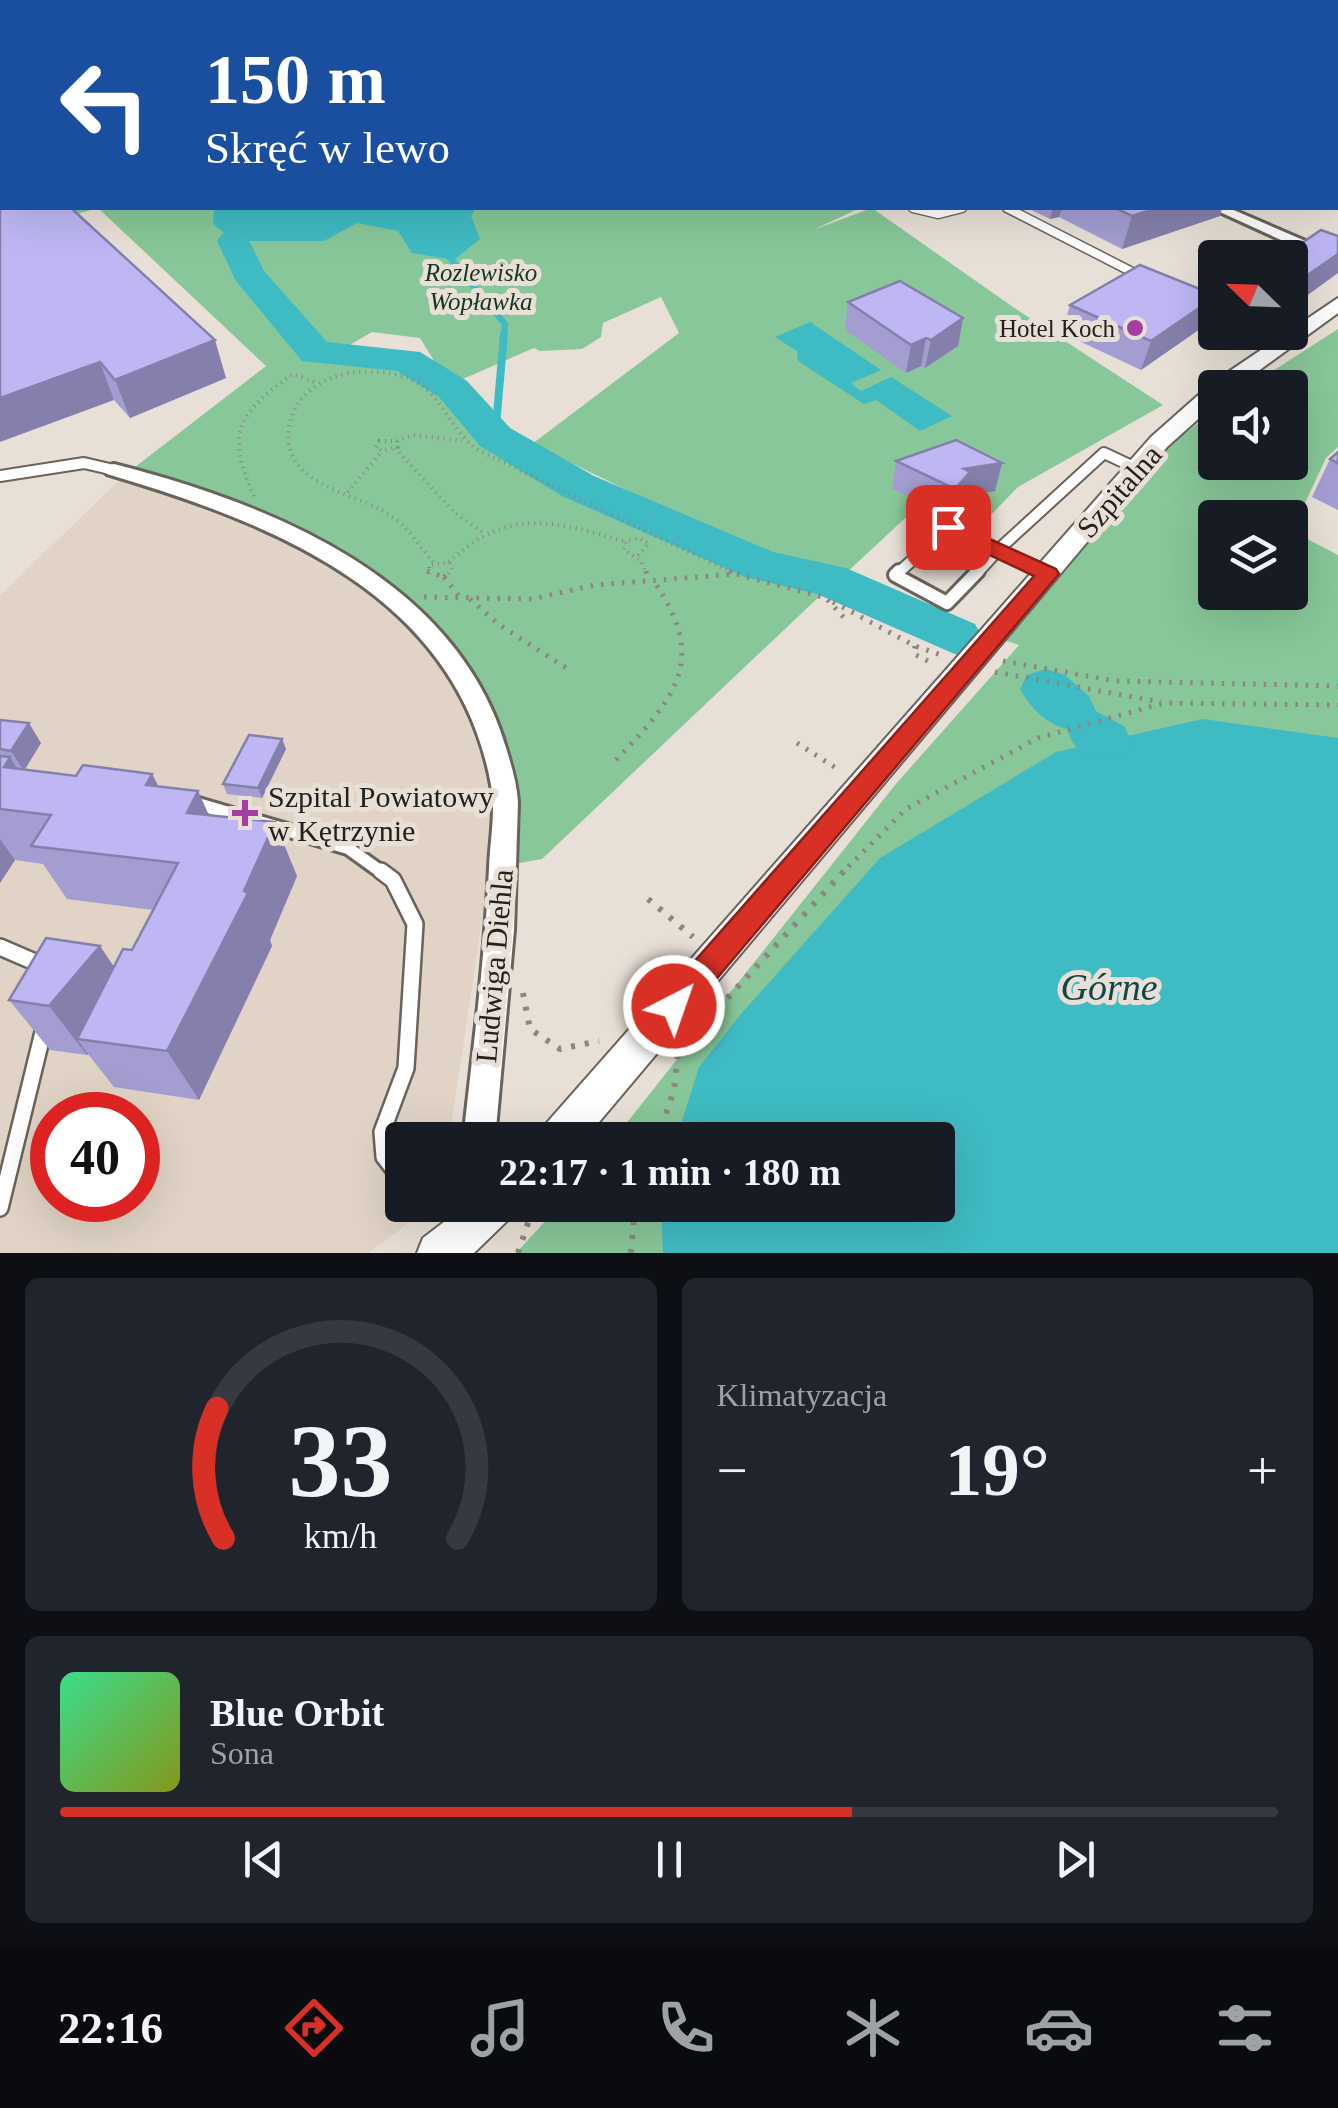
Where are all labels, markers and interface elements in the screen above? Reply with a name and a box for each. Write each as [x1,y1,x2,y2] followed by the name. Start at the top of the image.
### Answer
[40,40,170,170] icon: left
[205,41,386,118] text: 150 m
[205,123,450,173] text: Skręć w lewo
[1198,240,1308,350] north arrow
[1198,240,1308,610] map controls
[424,259,537,315] park label: Rozlewisko Wopławka
[999,315,1115,342] place label: Hotel Koch
[1124,317,1146,339] marker: Hotel Koch
[1198,370,1308,480] button: sound
[1070,438,1168,544] street label: Szpitalna
[906,485,991,570] pin
[921,500,976,555] icon: arrive
[1198,500,1308,610] button: layers
[268,780,494,847] place label: Szpital Powiatowy w Kętrzynie
[232,800,258,826] marker: Szpital Powiatowy w Kętrzynie
[469,868,519,1064] street label: Ludwiga Diehla
[622,954,726,1058] position arrow
[1060,966,1158,1008] water label: Górne
[30,1092,160,1222] speed limit sign: 40
[499,1151,841,1193] text: 22:17 · 1 min · 180 m
[717,1377,887,1413] text: Klimatyzacja
[289,1403,393,1518] text: 33
[945,1428,1050,1511] text: 19°
[717,1440,748,1501] text: −
[1247,1440,1278,1501] text: +
[304,1516,378,1556] text: km/h
[210,1692,384,1734] text: Blue Orbit
[210,1735,274,1771] text: Sona
[236,1832,291,1887] icon: previous
[642,1832,697,1887] icon: pause
[1048,1832,1103,1887] icon: next
[279,1993,349,2063] icon: directions
[465,1993,535,2063] icon: music
[651,1993,721,2063] icon: phone
[838,1993,908,2063] icon: climate
[1024,1993,1094,2063] icon: car
[1210,1993,1280,2063] icon: filters
[58,2003,163,2053] text: 22:16

